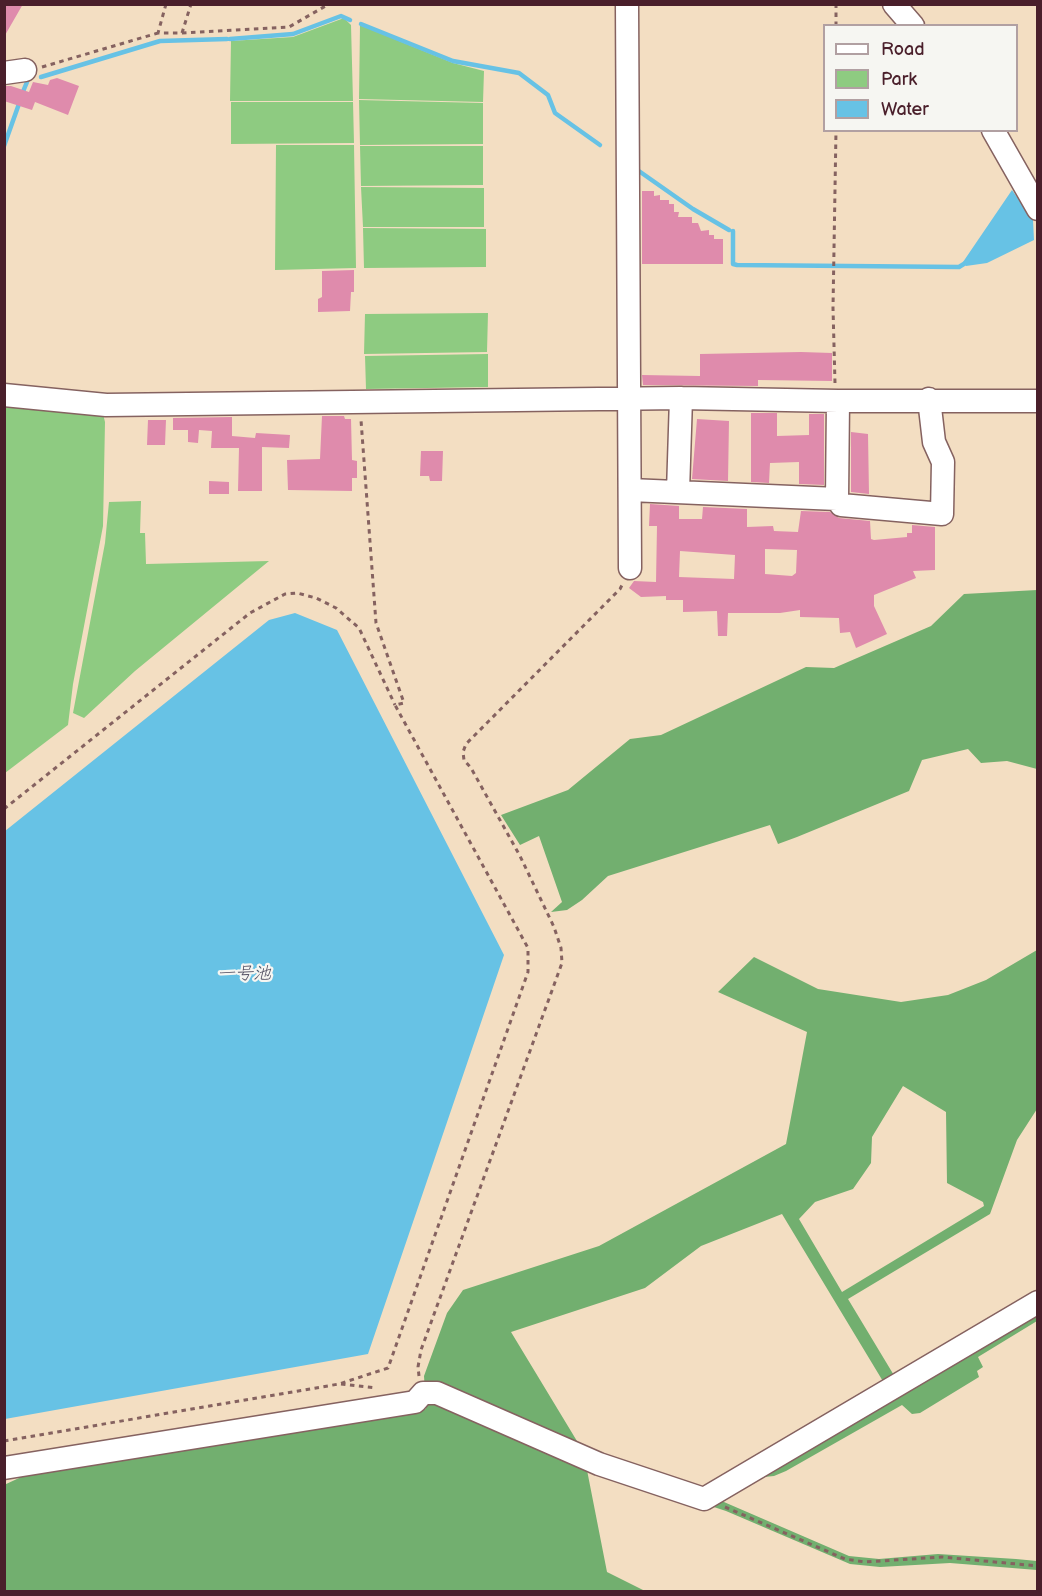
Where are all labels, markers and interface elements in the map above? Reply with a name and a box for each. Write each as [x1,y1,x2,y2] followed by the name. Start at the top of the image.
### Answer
[823,24,1018,132] legend
[881,39,925,60] text: Road
[881,69,917,90] text: Park
[881,99,929,120] text: Water
[217,963,271,985] water label: 一号池

